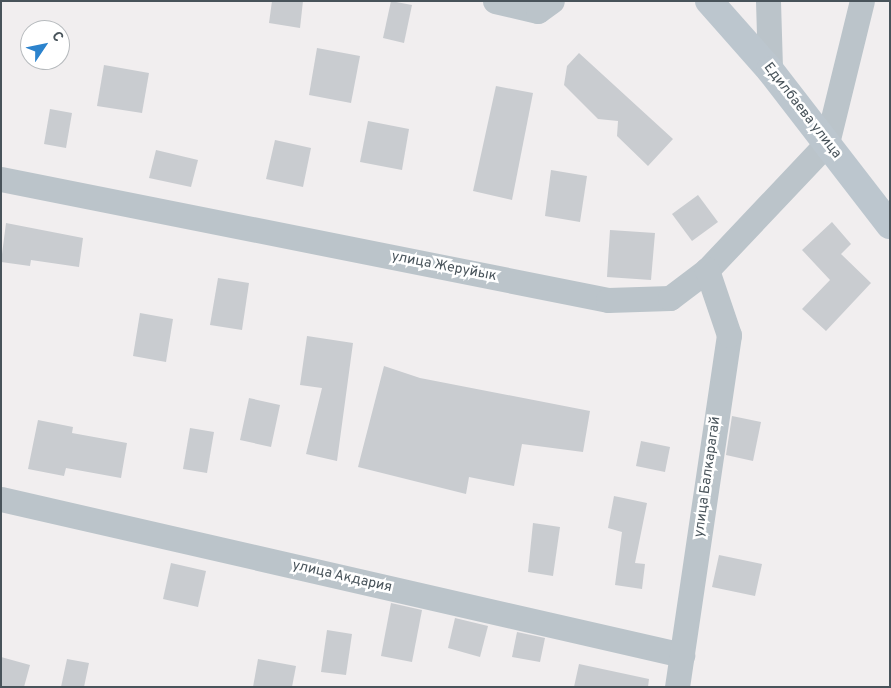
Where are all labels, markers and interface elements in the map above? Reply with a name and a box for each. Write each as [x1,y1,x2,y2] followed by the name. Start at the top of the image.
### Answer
[20,20,70,70] north arrow
[47,28,67,45] text: С
[759,60,845,162] street label: Едилбаева улица
[390,249,498,285] street label: улица Жеруйык
[691,416,725,538] street label: улица Балкарагай
[290,557,394,597] street label: улица Акдария

